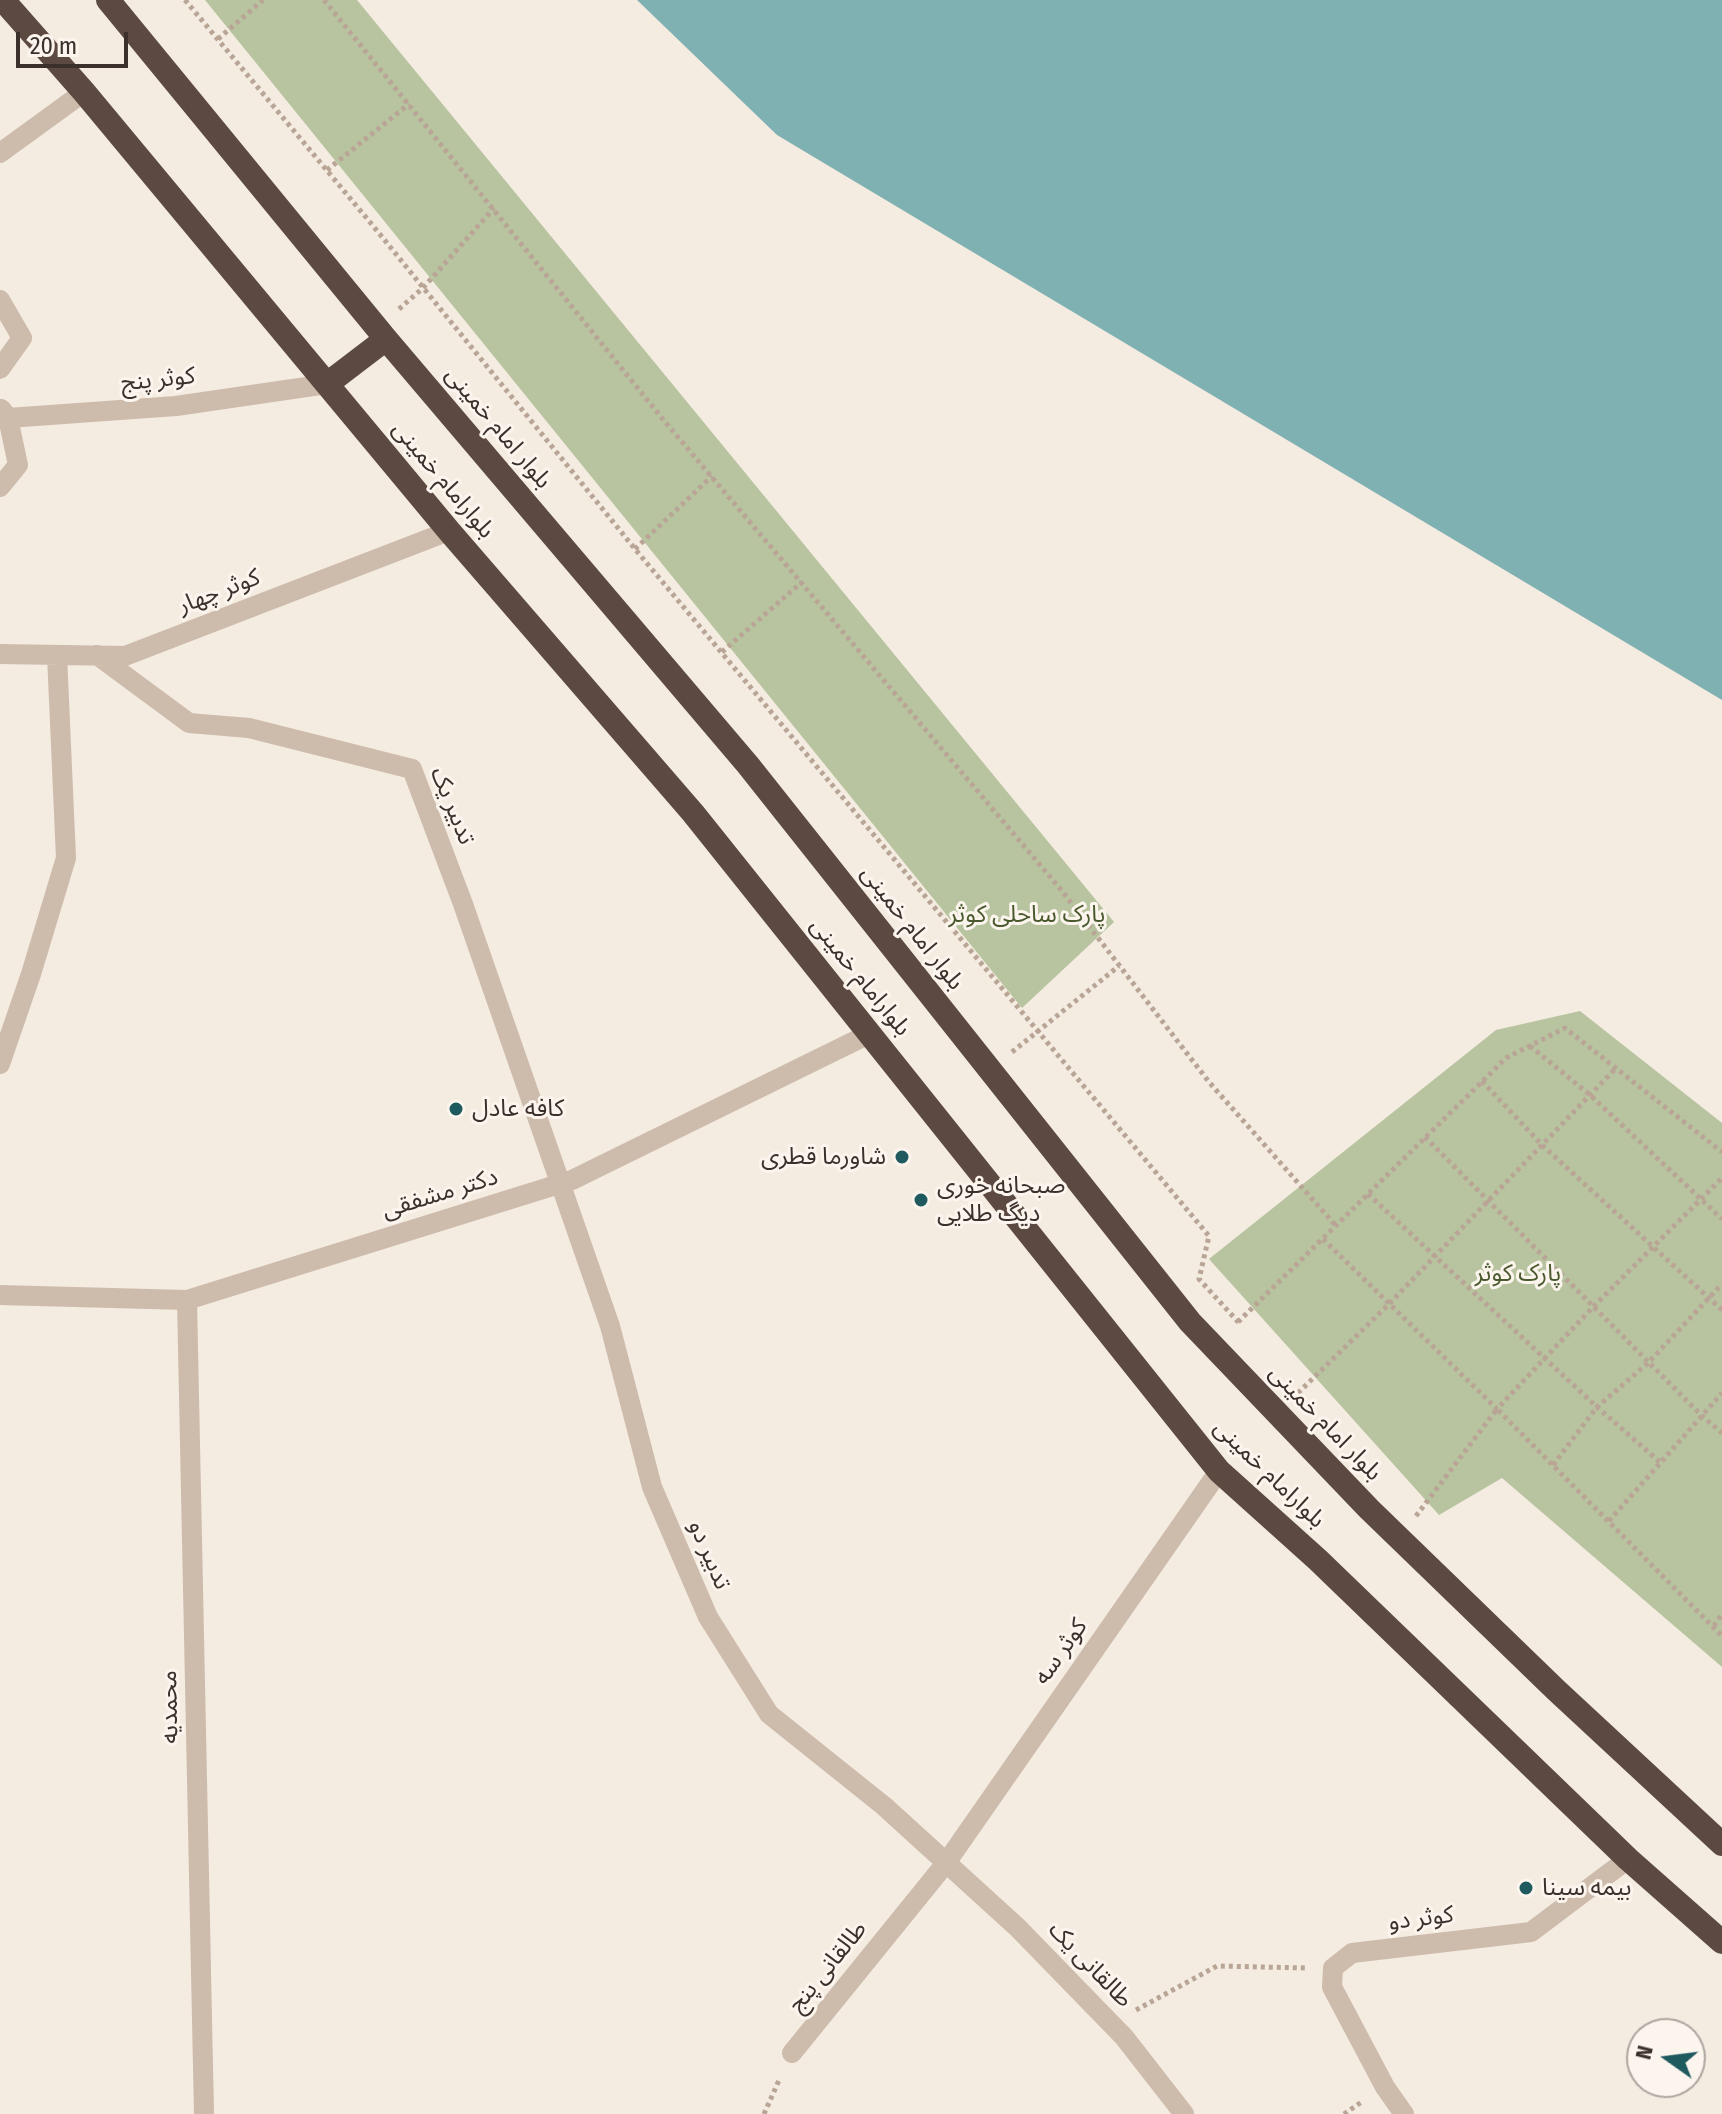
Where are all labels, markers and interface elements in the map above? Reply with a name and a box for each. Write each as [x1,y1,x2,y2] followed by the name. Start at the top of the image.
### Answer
[20,16,132,66] scale bar
[30,32,77,60] text: 20 m
[439,361,557,495] street label: بلوار امام خمینی
[119,362,197,398] street label: کوثر پنج
[386,415,500,545] street label: بلوارامام خمینی
[174,563,264,621] street label: کوثر چهار
[423,763,481,849] street label: تدبیر یک
[854,860,970,996] street label: بلوار امام خمینی
[948,901,1106,929] park label: پارک ساحلی کوثر
[803,912,917,1042] street label: بلوارامام خمینی
[472,1095,564,1123] place label: کافه عادل
[447,1100,465,1118] marker: کافه عادل
[761,1143,886,1171] place label: شاورما قطری
[893,1148,911,1166] marker: شاورما قطری
[378,1163,502,1225] street label: دکتر مشفقی
[937,1172,1065,1228] place label: صبحانه خوری دیگ طلایی
[912,1191,930,1209] marker: صبحانه خوری دیگ طلایی
[1475,1260,1561,1288] park label: پارک کوثر
[1262,1359,1388,1487] street label: بلوار امام خمینی
[1207,1414,1331,1534] street label: بلوارامام خمینی
[682,1516,736,1594] street label: تدبیر دو
[1028,1613,1094,1691] street label: کوثر سه
[155,1670,185,1744] street label: محمدیه
[1542,1874,1632,1902] place label: بیمه سینا
[1517,1879,1535,1897] marker: بیمه سینا
[1387,1901,1455,1937] street label: کوثر دو
[782,1916,874,2018] street label: طالقانی پنج
[1042,1916,1138,2014] street label: طالقانی یک
[1626,2018,1706,2098] north arrow
[1629,2043,1659,2062] text: N

